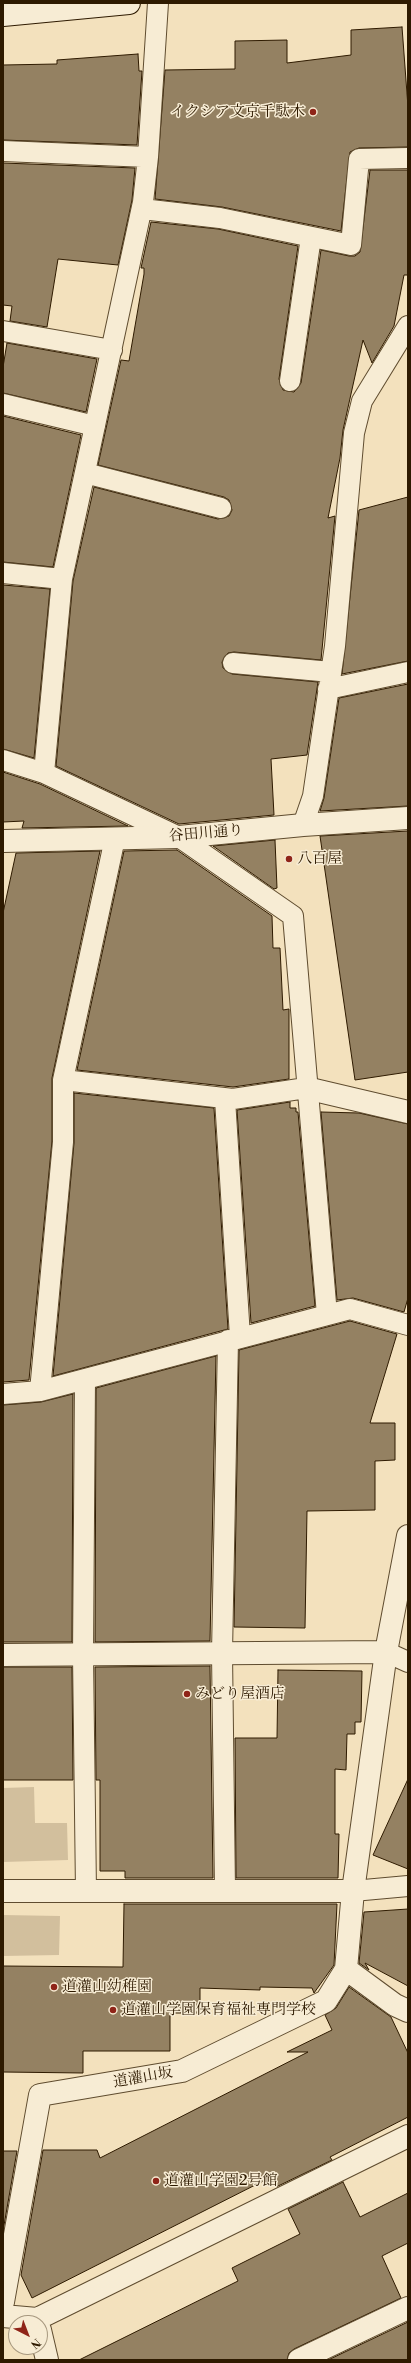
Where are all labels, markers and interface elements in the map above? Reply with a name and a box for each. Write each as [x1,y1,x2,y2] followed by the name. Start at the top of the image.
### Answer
[170,103,305,121] place label: イクシア文京千駄木
[308,107,318,117] marker: イクシア文京千駄木
[168,822,244,846] street label: 谷田川通り
[297,850,342,868] place label: 八百屋
[284,854,294,864] marker: 八百屋
[195,1685,285,1703] place label: みどり屋酒店
[182,1689,192,1699] marker: みどり屋酒店
[62,1978,152,1996] place label: 道灌山幼稚園
[49,1982,59,1992] marker: 道灌山幼稚園
[121,2001,316,2019] place label: 道灌山学園保育福祉専門学校
[108,2005,118,2015] marker: 道灌山学園保育福祉専門学校
[112,2064,174,2092] street label: 道灌山坂
[164,2172,278,2190] place label: 道灌山学園2号館
[151,2176,161,2186] marker: 道灌山学園2号館
[8,2315,48,2355] north arrow
[27,2335,43,2351] text: N

